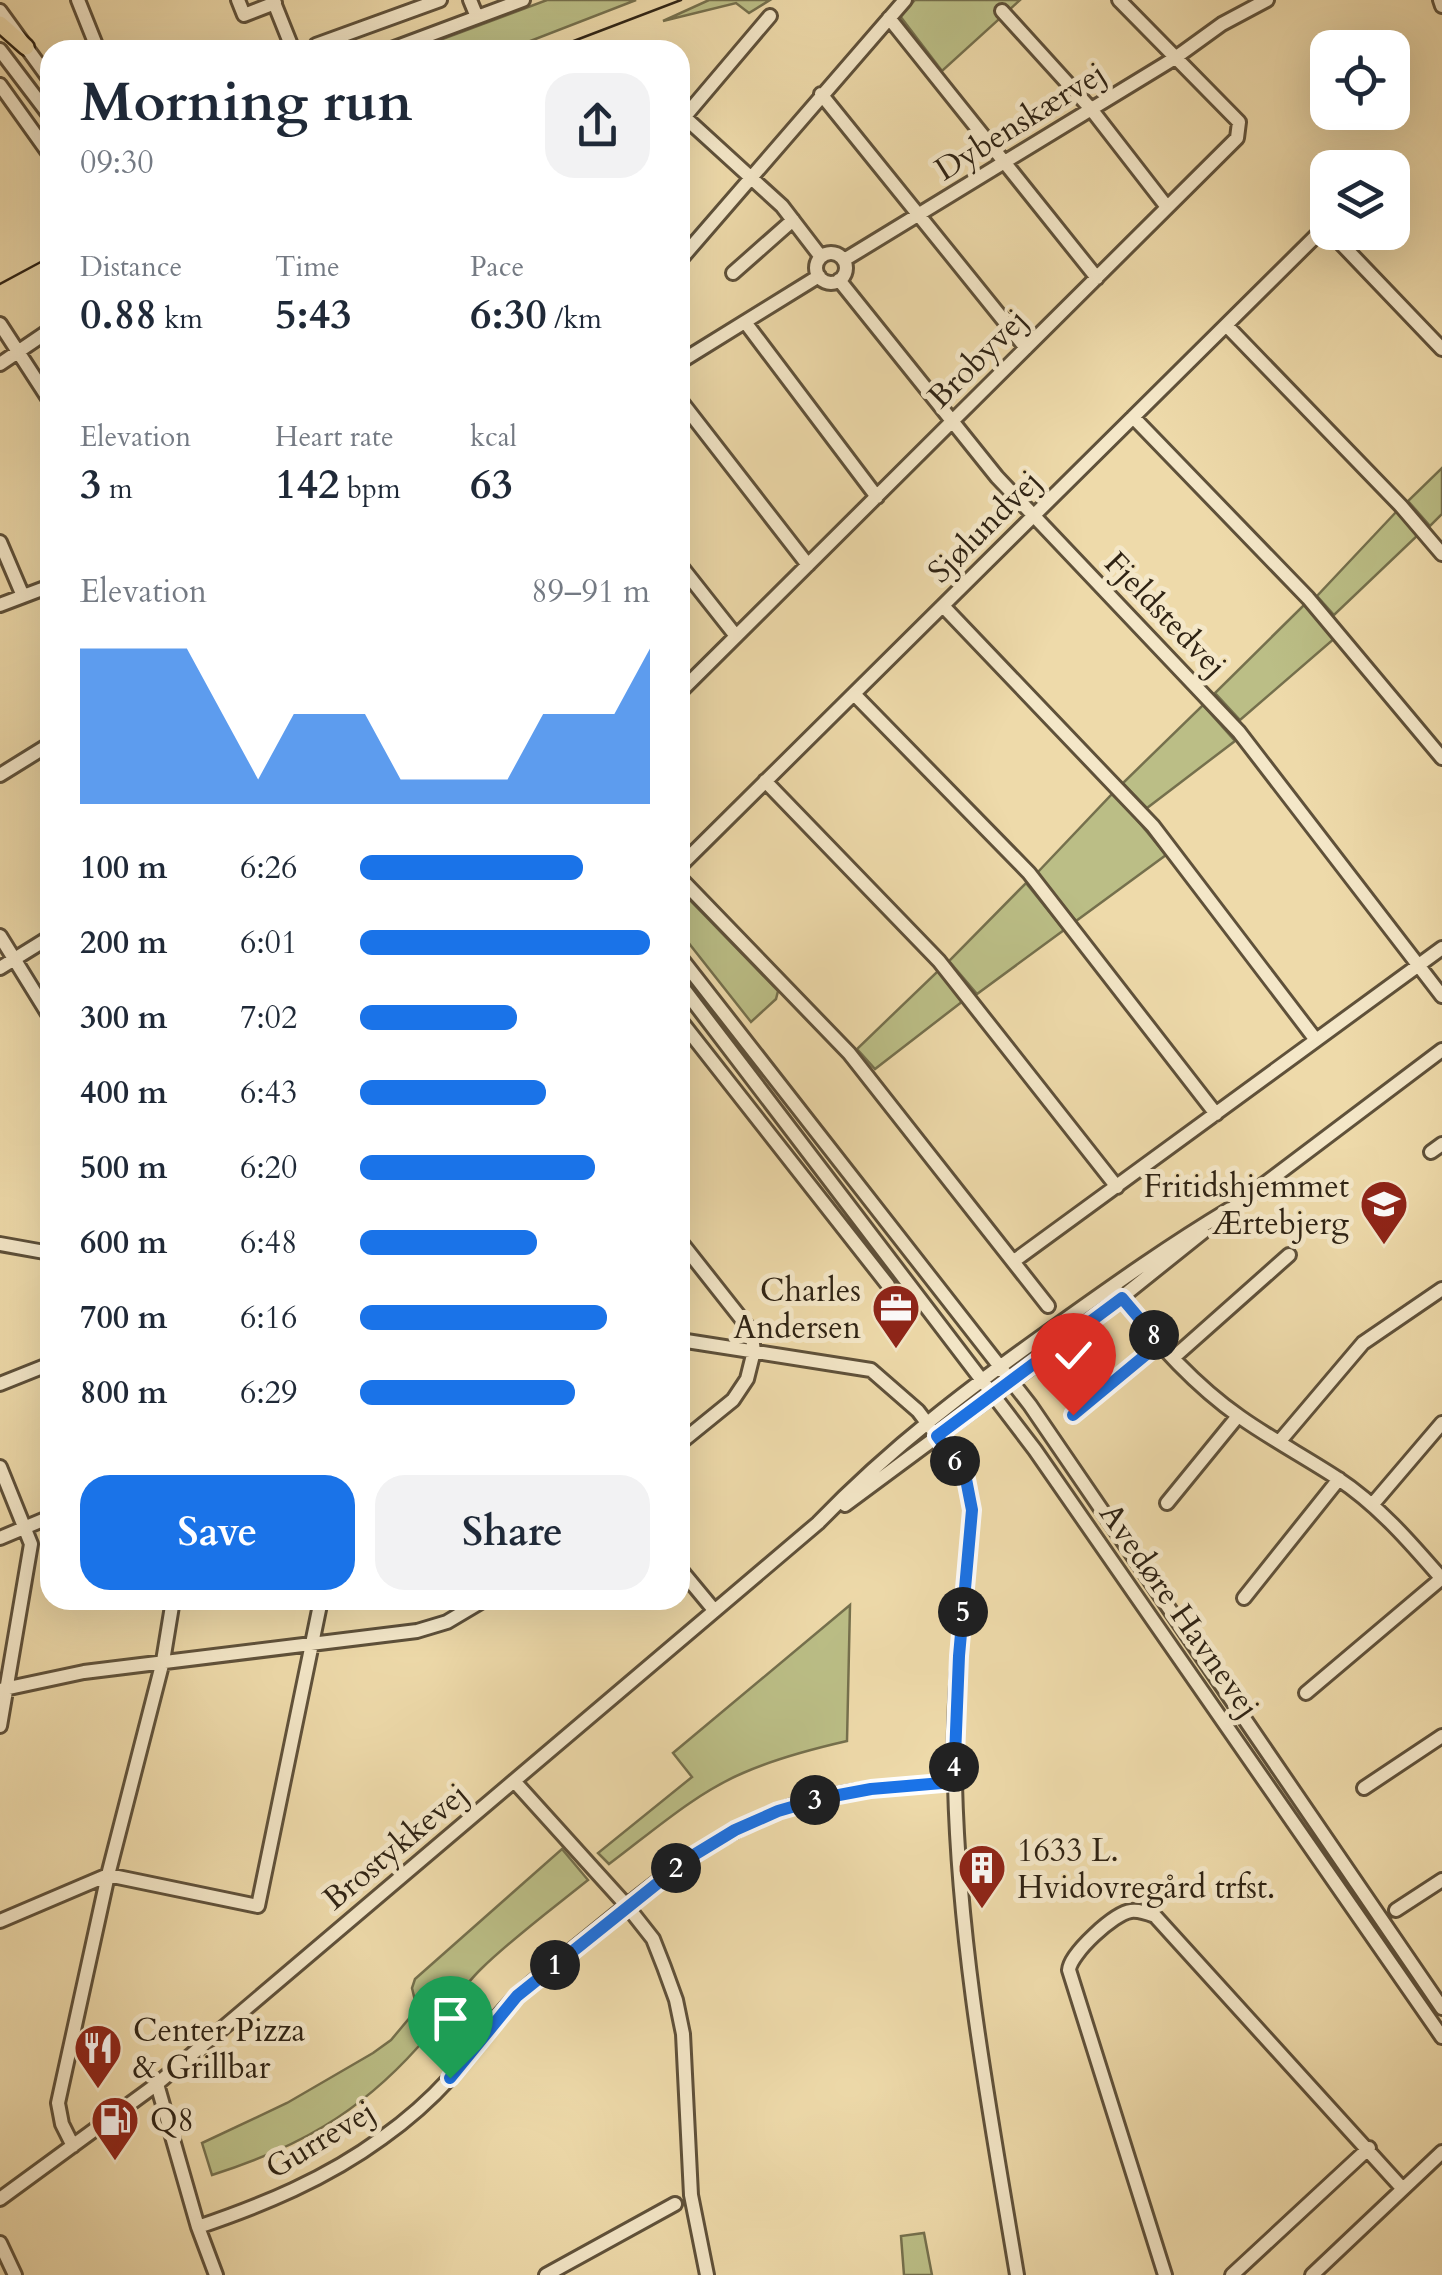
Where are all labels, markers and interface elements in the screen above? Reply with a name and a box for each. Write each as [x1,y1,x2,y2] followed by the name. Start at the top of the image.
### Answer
[1310,30,1410,250] map controls
[1310,30,1410,130] button: locate
[927,52,1114,192] street label: Dybenskærvej
[80,66,413,140] text: Morning run
[545,73,650,178] button: share
[80,141,154,185] text: 09:30
[1310,150,1410,250] button: layers
[80,248,182,286] text: Distance
[275,248,340,286] text: Time
[470,248,524,286] text: Pace
[80,286,157,343] text: 0.88
[275,286,352,343] text: 5:43
[470,286,547,343] text: 6:30
[918,299,1037,418] street label: Brobyvej
[157,300,203,338] text: km
[547,300,602,338] text: /km
[80,418,191,456] text: Elevation
[275,418,394,456] text: Heart rate
[470,418,517,456] text: kcal
[80,456,102,513] text: 3
[275,456,340,513] text: 142
[470,456,513,513] text: 63
[918,460,1051,593] street label: Sjølundvej
[102,470,133,508] text: m
[340,470,401,508] text: bpm
[1094,542,1236,687] street label: Fjeldstedvej
[80,570,207,614] text: Elevation
[531,570,650,614] text: 89–91 m
[80,846,167,890] text: 100 m
[240,846,297,890] text: 6:26
[80,921,167,965] text: 200 m
[240,921,297,965] text: 6:01
[80,996,167,1040] text: 300 m
[240,996,297,1040] text: 7:02
[80,1071,167,1115] text: 400 m
[240,1071,297,1115] text: 6:43
[80,1146,167,1190] text: 500 m
[240,1146,297,1190] text: 6:20
[1143,1165,1349,1246] place label: Fritidshjemmet Ærtebjerg
[1358,1178,1410,1246] school or university icon: Fritidshjemmet Ærtebjerg
[80,1221,167,1265] text: 600 m
[240,1221,297,1265] text: 6:48
[733,1269,861,1350] place label: Charles Andersen
[870,1282,922,1350] office icon: Charles Andersen
[80,1296,167,1340] text: 700 m
[240,1296,297,1340] text: 6:16
[1129,1310,1179,1360] pin: 8
[1031,1313,1116,1416] pin
[1147,1316,1161,1354] text: 8
[1046,1328,1101,1383] icon: check
[80,1371,167,1415] text: 800 m
[240,1371,297,1415] text: 6:29
[930,1436,980,1486] pin: 6
[948,1442,962,1480] text: 6
[80,1475,355,1590] button: Save
[375,1475,650,1590] button: Share
[1089,1495,1270,1727] street label: Avedøre Havnevej
[938,1587,988,1637] pin: 5
[956,1593,970,1631] text: 5
[929,1742,979,1792] pin: 4
[947,1748,961,1786] text: 4
[314,1773,478,1920] street label: Brostykkevej
[790,1775,840,1825] pin: 3
[808,1781,822,1819] text: 3
[1017,1829,1275,1910] place label: 1633 L. Hvidovregård trfst.
[956,1842,1008,1910] building icon: 1633 L. Hvidovregård trfst.
[651,1843,701,1893] pin: 2
[669,1849,683,1887] text: 2
[530,1940,580,1990] pin: 1
[548,1946,562,1984] text: 1
[408,1976,493,2079] pin
[423,1991,478,2046] icon: arrive
[133,2009,306,2090] place label: Center Pizza & Grillbar
[72,2022,124,2090] restaurant icon: Center Pizza & Grillbar
[258,2090,383,2190] street label: Gurrevej
[89,2094,141,2162] fuel station icon: Q8
[150,2099,194,2143] place label: Q8

